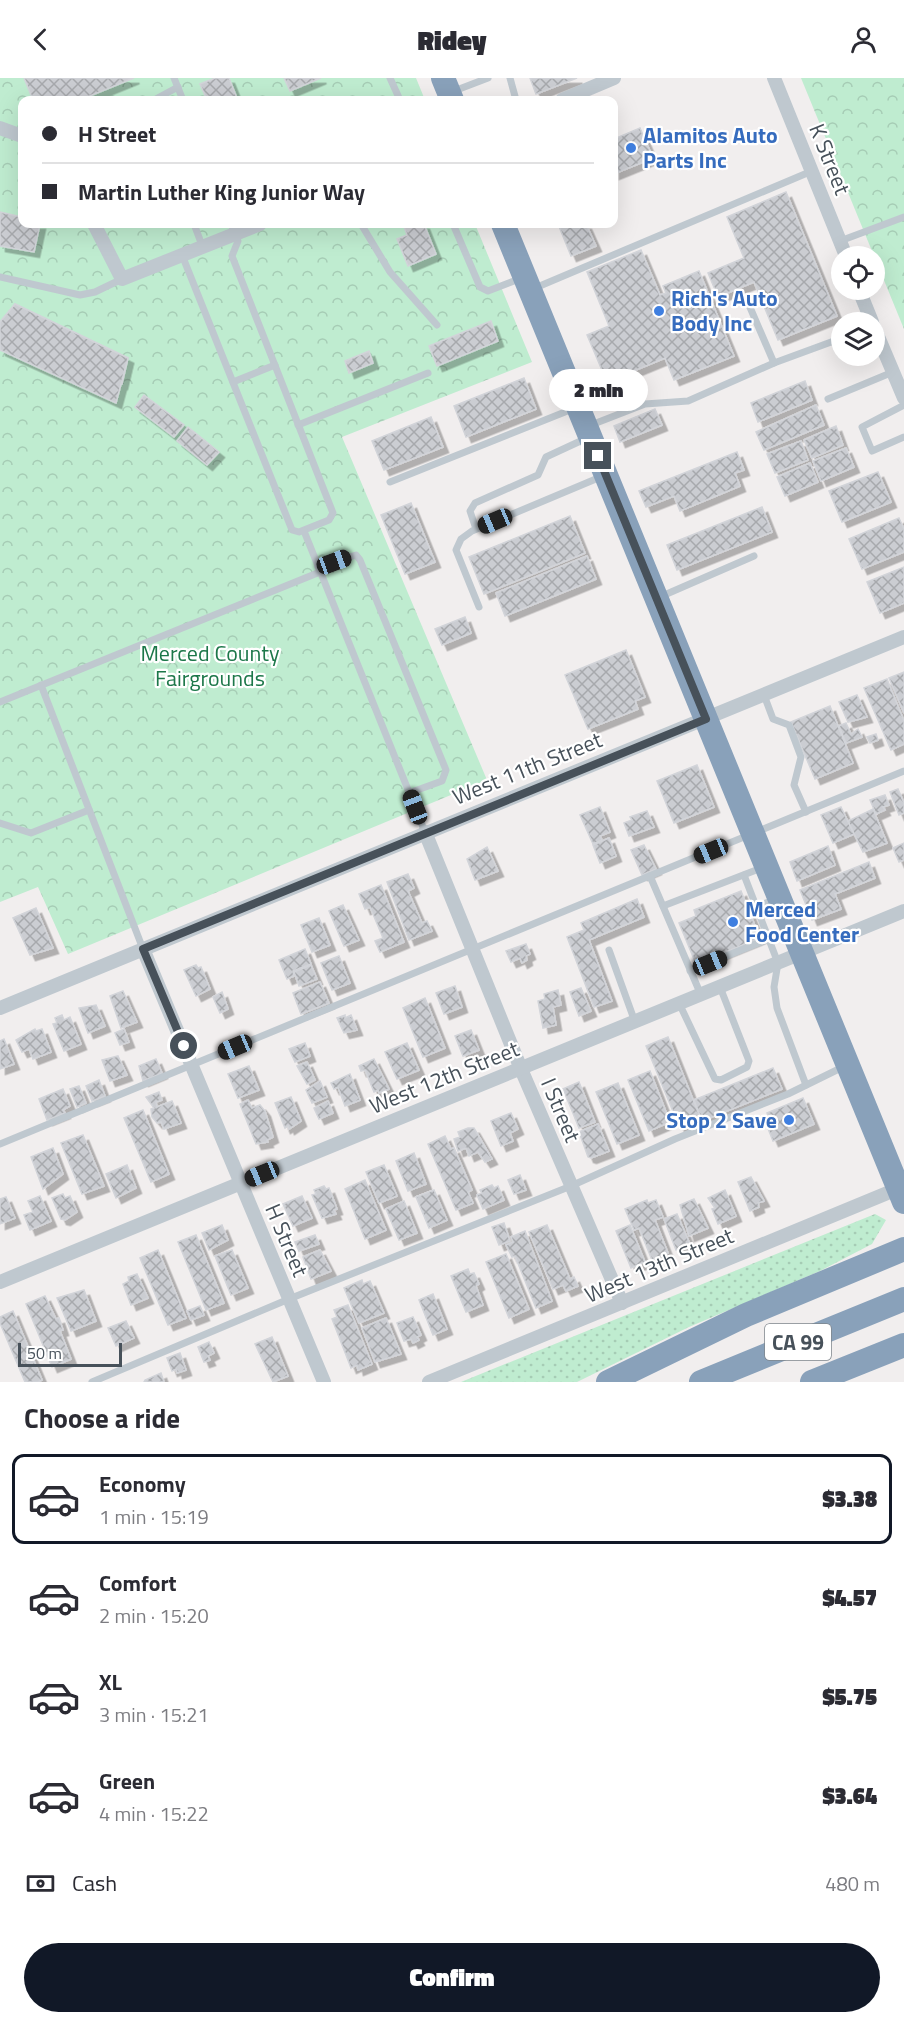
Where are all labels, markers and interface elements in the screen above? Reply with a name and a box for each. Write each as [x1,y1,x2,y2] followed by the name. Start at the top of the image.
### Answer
[417,19,487,60] text: Ridey
[24,23,57,56] icon: back
[847,23,880,56] icon: person
[78,117,156,151] text: H Street
[643,118,778,177] place label: Alamitos Auto Parts Inc
[800,118,860,200] street label: K Street
[624,141,638,155] marker: Alamitos Auto Parts Inc
[78,175,365,209] text: Martin Luther King Junior Way
[831,246,885,366] map controls
[831,246,885,300] button: locate
[671,281,778,340] place label: Rich's Auto Body Inc
[652,304,666,318] marker: Rich's Auto Body Inc
[831,312,885,366] button: layers
[548,369,648,411] callout: 2 min
[574,374,623,405] text: 2 min
[584,442,611,469] route end
[475,506,515,536] car
[314,547,354,577] car
[140,636,280,695] park label: Merced County Fairgrounds
[447,722,607,813] street label: West 11th Street
[400,787,430,827] car
[691,836,731,866] car
[745,892,859,951] place label: Merced Food Center
[726,915,740,929] marker: Merced Food Center
[690,948,730,978] car
[364,1031,524,1122] street label: West 12th Street
[170,1032,197,1059] route start
[215,1032,255,1062] car
[532,1073,590,1148] street label: I Street
[666,1103,777,1137] place label: Stop 2 Save
[782,1113,796,1127] marker: Stop 2 Save
[242,1159,282,1189] car
[256,1198,318,1282] street label: H Street
[579,1218,739,1312] street label: West 13th Street
[765,1324,831,1360] road number: CA 99
[18,1340,122,1368] scale bar
[27,1341,62,1365] text: 50 m
[24,1397,180,1438] text: Choose a ride
[99,1467,186,1501] text: Economy
[27,1472,81,1526] icon: car
[822,1482,877,1516] text: $3.38
[99,1501,209,1532] text: 1 min · 15:19
[99,1566,177,1600] text: Comfort
[27,1571,81,1625] icon: car
[822,1581,877,1615] text: $4.57
[99,1600,209,1631] text: 2 min · 15:20
[99,1665,122,1699] text: XL
[27,1670,81,1724] icon: car
[822,1680,877,1714] text: $5.75
[99,1699,209,1730] text: 3 min · 15:21
[99,1764,155,1798] text: Green
[27,1769,81,1823] icon: car
[822,1779,877,1813] text: $3.64
[99,1798,209,1829] text: 4 min · 15:22
[72,1866,117,1900] text: Cash
[24,1867,57,1900] icon: cash
[825,1868,880,1899] text: 480 m
[24,1943,880,2012] button: Confirm

